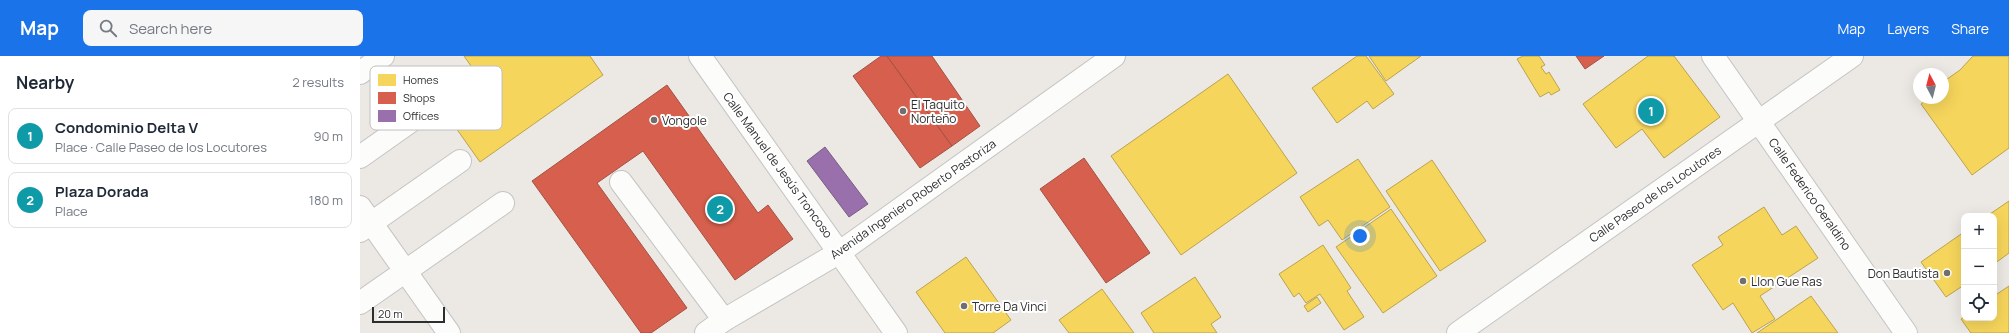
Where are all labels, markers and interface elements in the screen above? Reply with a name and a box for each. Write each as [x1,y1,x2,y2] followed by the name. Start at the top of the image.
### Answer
[83,10,363,46] search box
[20,15,59,41] text: Map
[97,17,119,39] icon: search
[129,18,212,39] text: Search here
[1837,19,1865,38] text: Map
[1887,19,1929,38] text: Layers
[1951,19,1989,38] text: Share
[370,66,502,130] legend
[1913,68,1949,104] north arrow
[16,71,74,94] text: Nearby
[403,72,439,87] text: Homes
[292,73,344,91] text: 2 results
[719,89,837,241] street label: Calle Manuel de Jesús Troncoso
[403,90,435,105] text: Shops
[911,96,965,127] place label: El Taquito Norteño
[1638,96,1664,126] pin: 1
[898,106,908,116] marker: El Taquito Norteño
[403,108,439,123] text: Offices
[662,112,707,129] place label: Vongole
[649,115,659,125] marker: Vongole
[55,117,198,138] text: Condominio Delta V
[27,127,33,145] text: 1
[313,127,343,145] text: 90 m
[1765,134,1855,254] street label: Calle Federico Geraldino
[827,135,999,263] street label: Avenida Ingeniero Roberto Pastoriza
[55,138,267,156] text: Place · Calle Paseo de los Locutores
[1585,142,1725,246] street label: Calle Paseo de los Locutores
[55,181,149,202] text: Plaza Dorada
[26,191,34,209] text: 2
[309,191,343,209] text: 180 m
[707,194,733,224] pin: 2
[55,202,88,220] text: Place
[1961,213,1997,321] map controls
[1961,213,1997,249] button: +
[1350,226,1370,246] your location
[1961,249,1997,285] button: −
[1868,265,1939,282] place label: Don Bautista
[1942,268,1952,278] marker: Don Bautista
[1751,273,1822,290] place label: Llon Gue Ras
[1738,276,1748,286] marker: Llon Gue Ras
[1961,285,1997,321] button: locate
[972,298,1047,315] place label: Torre Da Vinci
[959,301,969,311] marker: Torre Da Vinci
[372,305,445,324] scale bar
[378,306,403,321] text: 20 m

